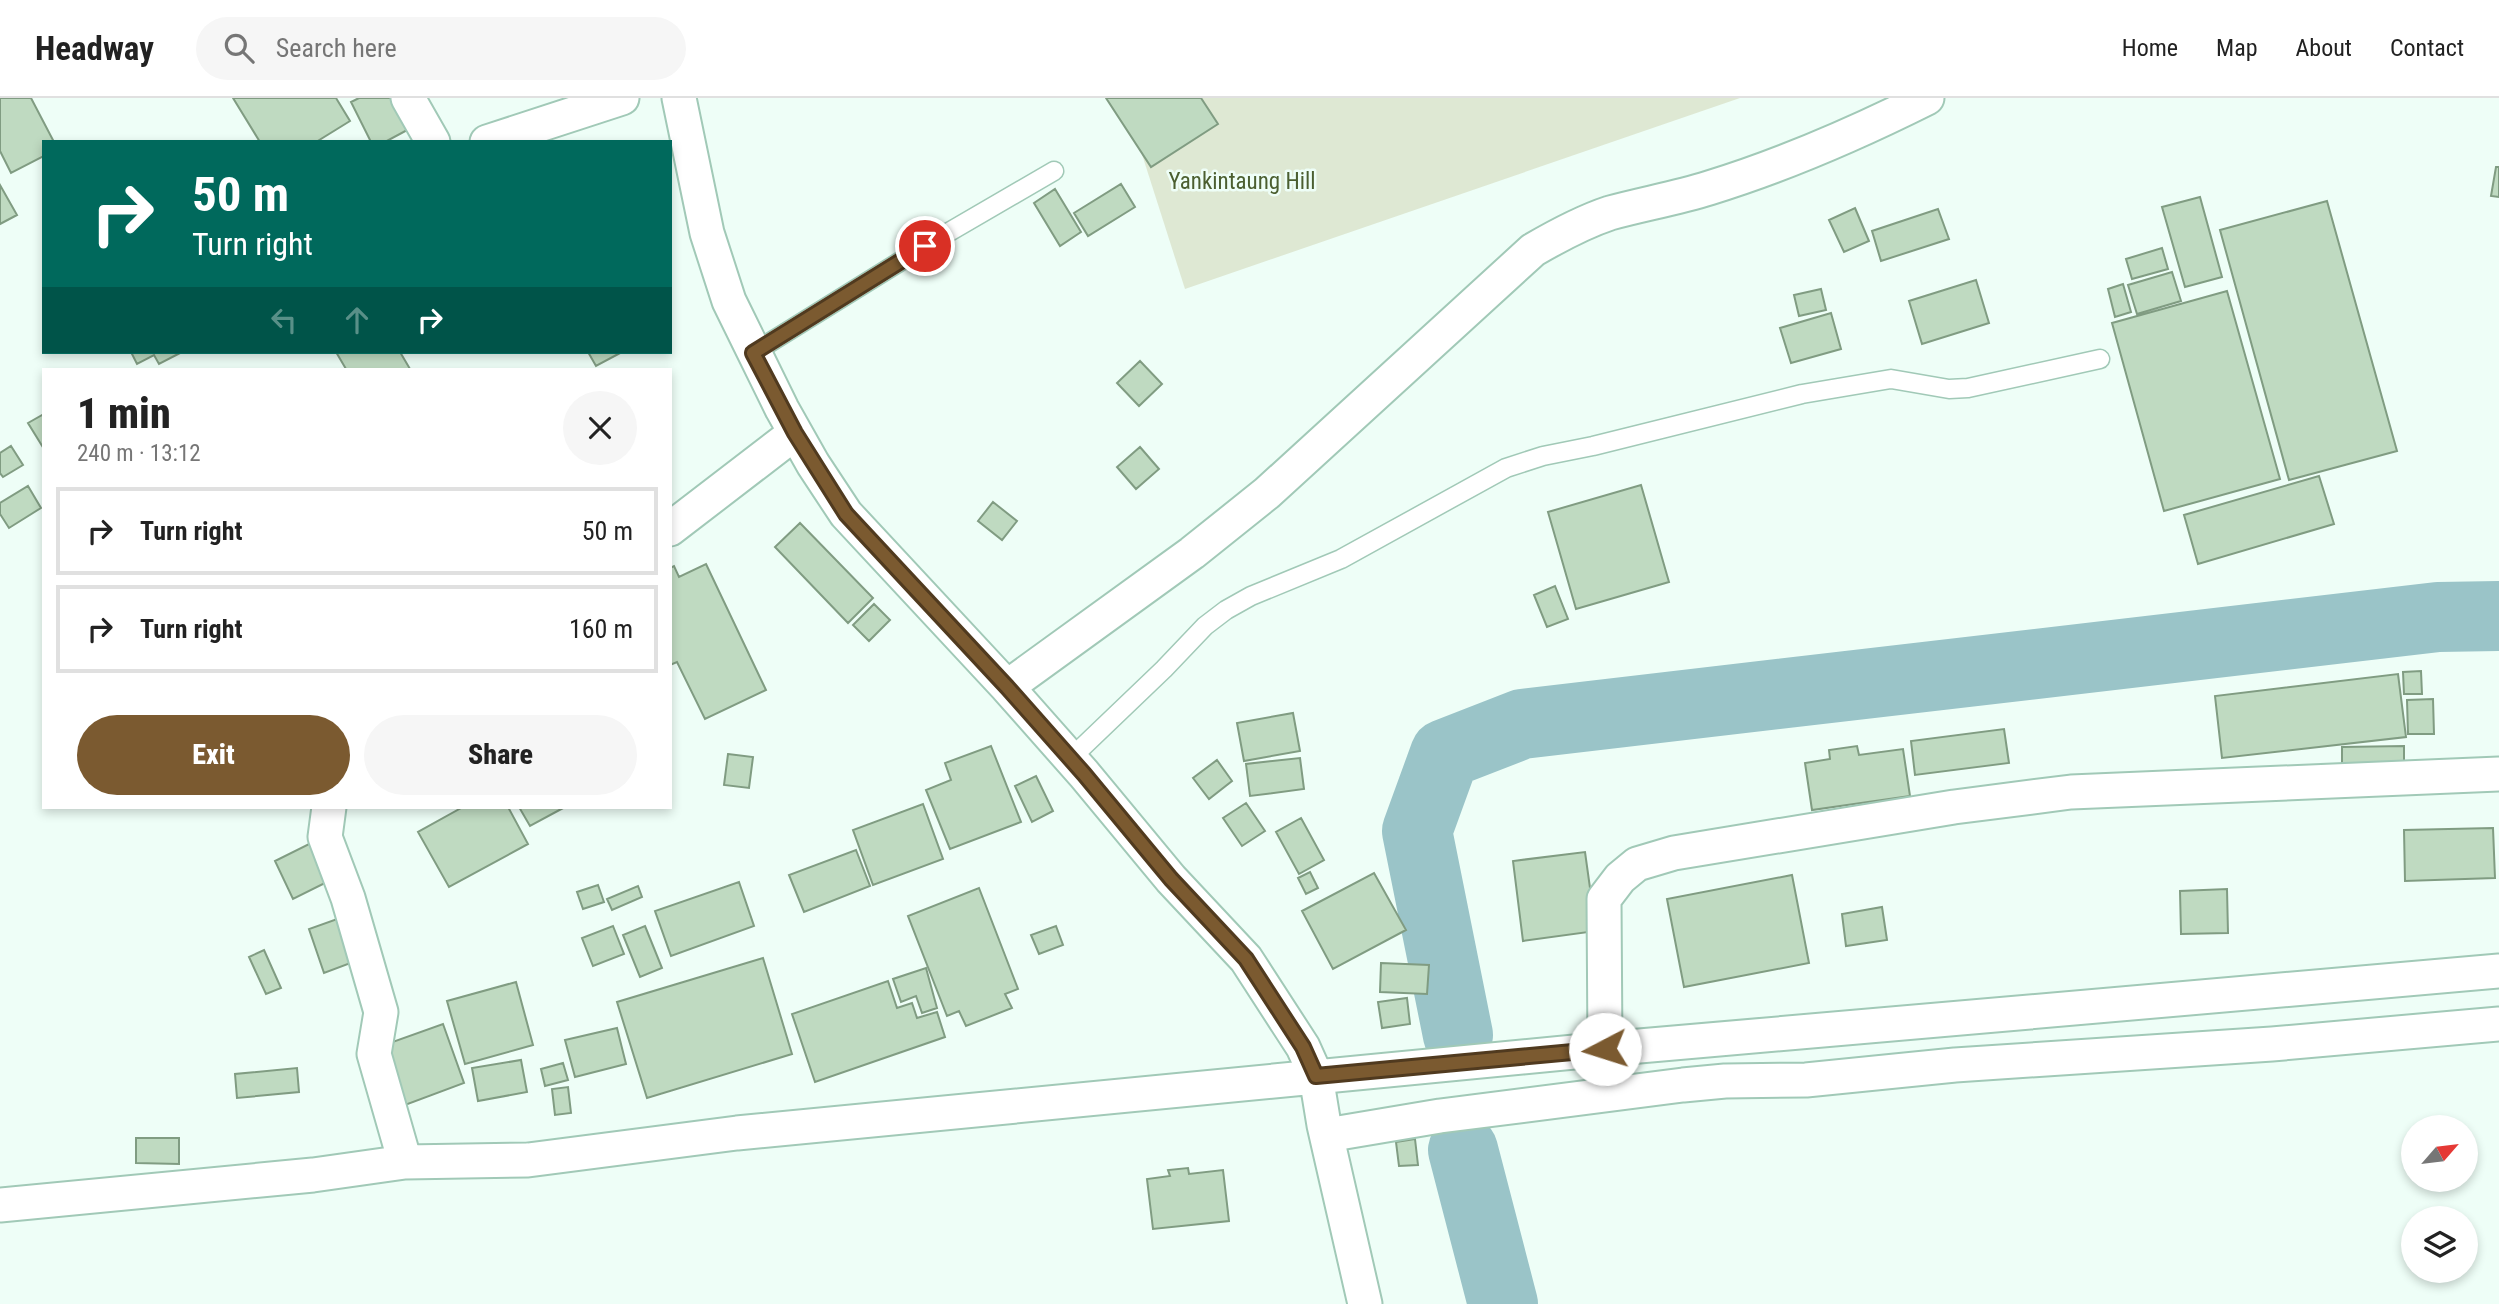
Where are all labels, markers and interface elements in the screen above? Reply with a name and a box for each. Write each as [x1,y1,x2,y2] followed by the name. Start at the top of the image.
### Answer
[196,17,686,80] search box
[35,29,154,68] text: Headway
[220,29,258,67] icon: search
[276,33,397,63] text: Search here
[2122,34,2178,62] text: Home
[2216,34,2258,62] text: Map
[2296,34,2352,62] text: About
[2390,34,2464,62] text: Contact
[192,166,289,223] text: 50 m
[77,168,168,259] icon: right
[1169,168,1316,195] park label: Yankintaung Hill
[895,216,955,276] pin
[192,225,313,263] text: Turn right
[906,227,944,265] icon: arrive
[265,301,303,339] icon: left
[338,301,376,339] icon: ahead
[411,301,449,339] icon: right
[77,389,171,438] text: 1 min
[563,391,637,465] button: close
[77,440,201,467] text: 240 m · 13:12
[81,512,119,550] icon: right
[140,516,242,546] text: Turn right
[582,516,633,546] text: 50 m
[81,610,119,648] icon: right
[140,614,242,644] text: Turn right
[569,614,633,644] text: 160 m
[77,715,350,795] button: Exit
[364,715,637,795] button: Share
[1568,1012,1642,1086] position arrow
[2401,1115,2478,1192] north arrow
[2401,1115,2478,1283] map controls
[2401,1206,2478,1283] button: layers

